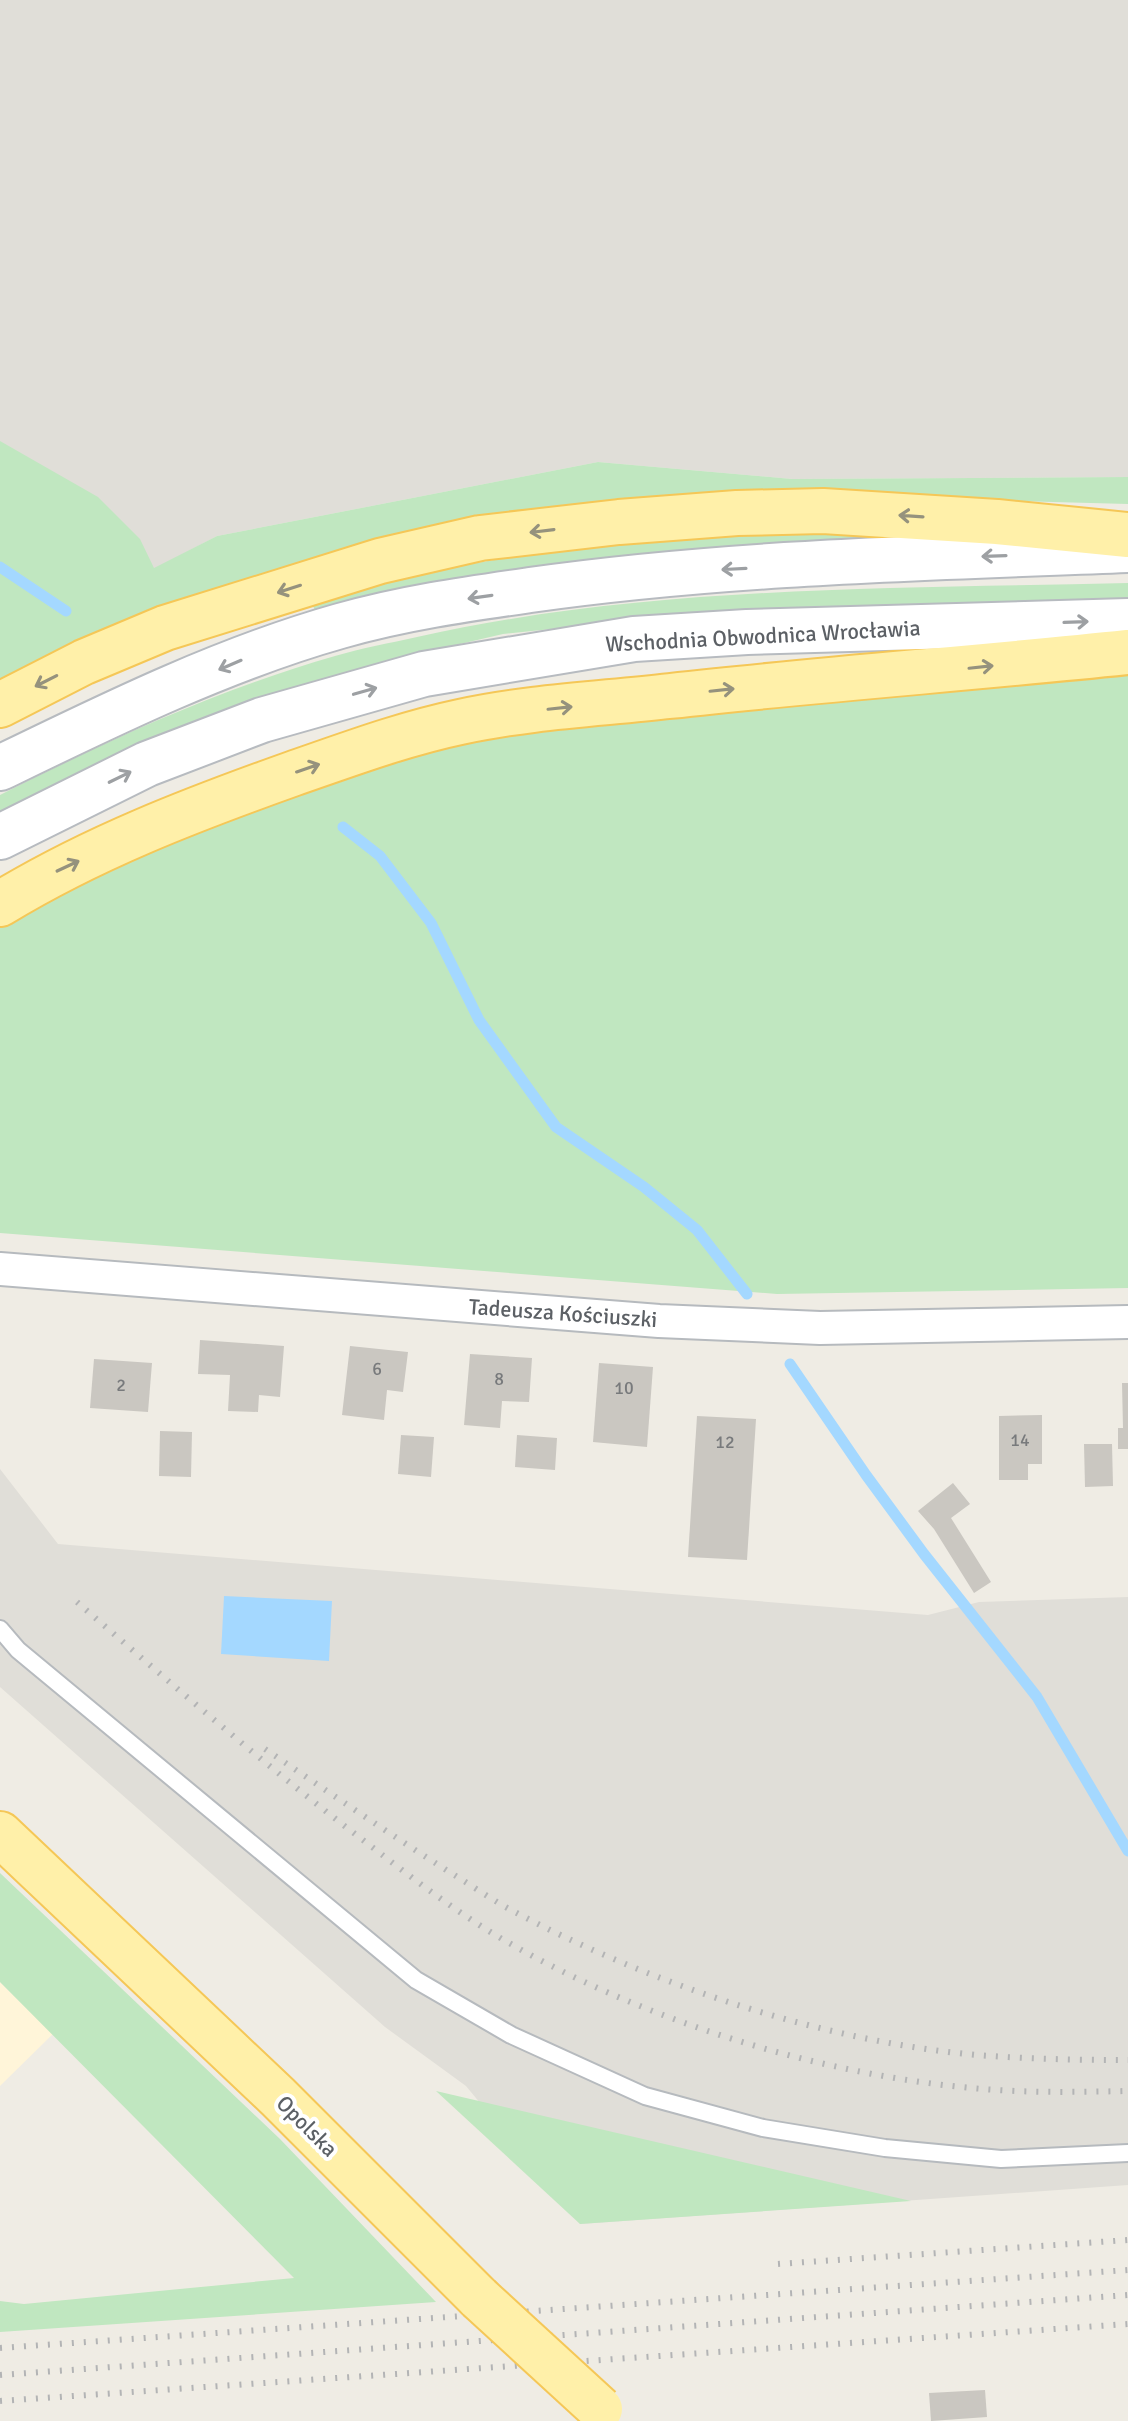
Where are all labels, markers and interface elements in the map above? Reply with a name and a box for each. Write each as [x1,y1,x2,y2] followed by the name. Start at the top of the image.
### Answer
[898,508,925,523] one-way arrow
[529,523,556,538] one-way arrow
[981,548,1008,563] one-way arrow
[721,562,748,577] one-way arrow
[277,582,302,597] one-way arrow
[468,590,494,605] one-way arrow
[605,614,921,658] street label: Wschodnia Obwodnica Wrocławia
[1062,615,1089,630] one-way arrow
[218,659,243,674] one-way arrow
[967,660,994,675] one-way arrow
[35,674,59,690] one-way arrow
[351,683,377,698] one-way arrow
[708,683,735,698] one-way arrow
[546,700,573,715] one-way arrow
[296,760,321,775] one-way arrow
[107,769,131,784] one-way arrow
[55,858,79,873] one-way arrow
[468,1293,658,1333] street label: Tadeusza Kościuszki
[372,1358,382,1380] house number: 6
[494,1368,504,1390] house number: 8
[116,1374,126,1396] house number: 2
[614,1377,634,1399] house number: 10
[1010,1429,1030,1451] house number: 14
[715,1431,735,1453] house number: 12
[271,2090,343,2162] street label: Opolska

